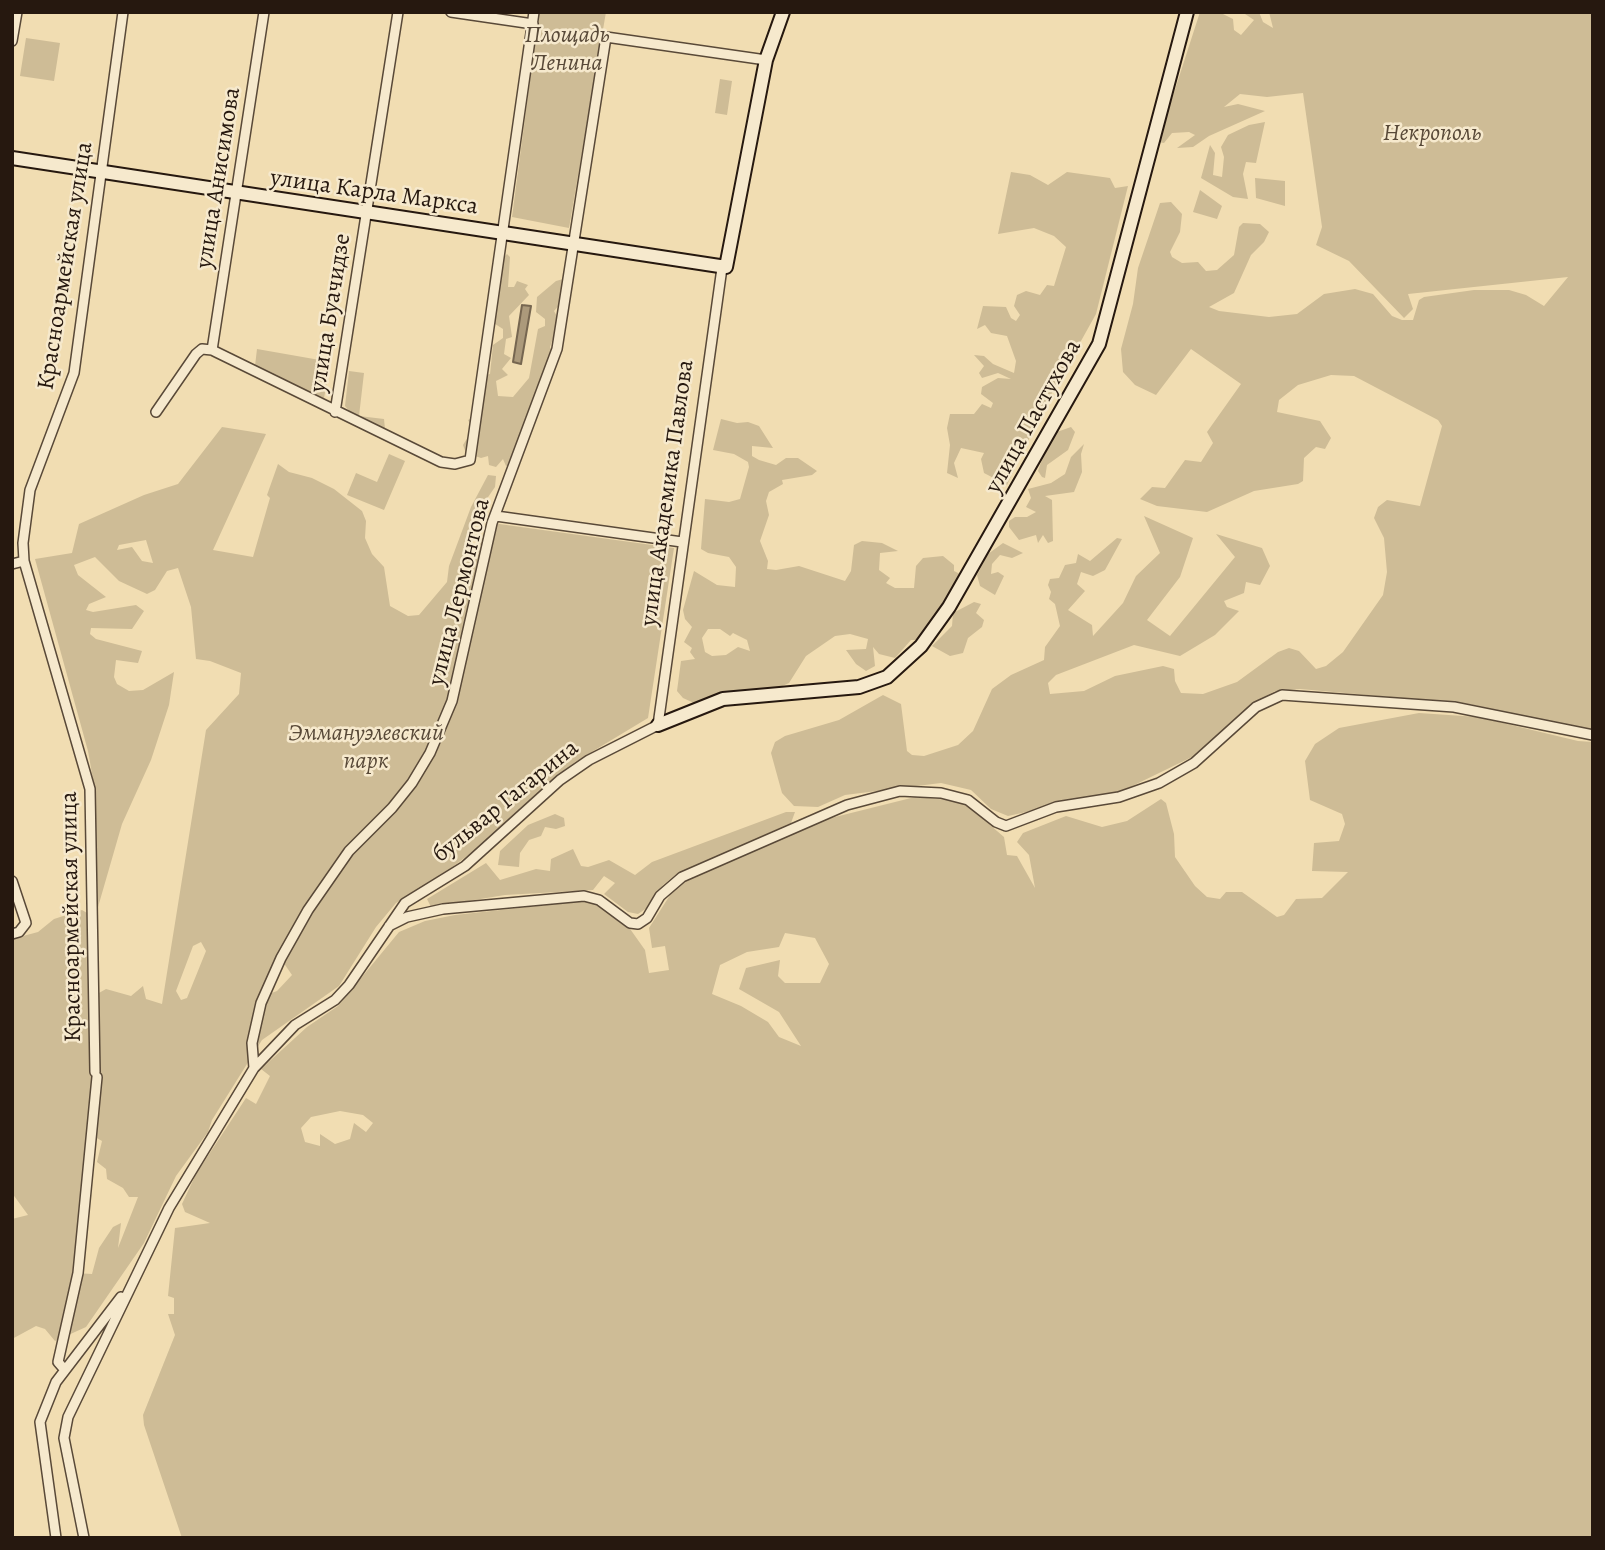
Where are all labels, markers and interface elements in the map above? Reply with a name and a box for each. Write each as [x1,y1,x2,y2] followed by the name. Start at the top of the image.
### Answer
[525,22,609,78] park label: Площадь Ленина
[190,86,248,270] street label: улица Анисимова
[1383,120,1481,148] park label: Некрополь
[32,140,100,392] street label: Красноармейская улица
[268,164,480,222] street label: улица Карла Маркса
[304,232,358,394] street label: улица Буачидзе
[980,335,1088,499] street label: улица Пастухова
[635,358,701,628] street label: улица Академика Павлова
[423,495,497,689] street label: улица Лермонтова
[288,720,444,776] park label: Эммануэлевский парк
[427,734,585,870] street label: бульвар Гагарина
[55,791,89,1043] street label: Красноармейская улица

